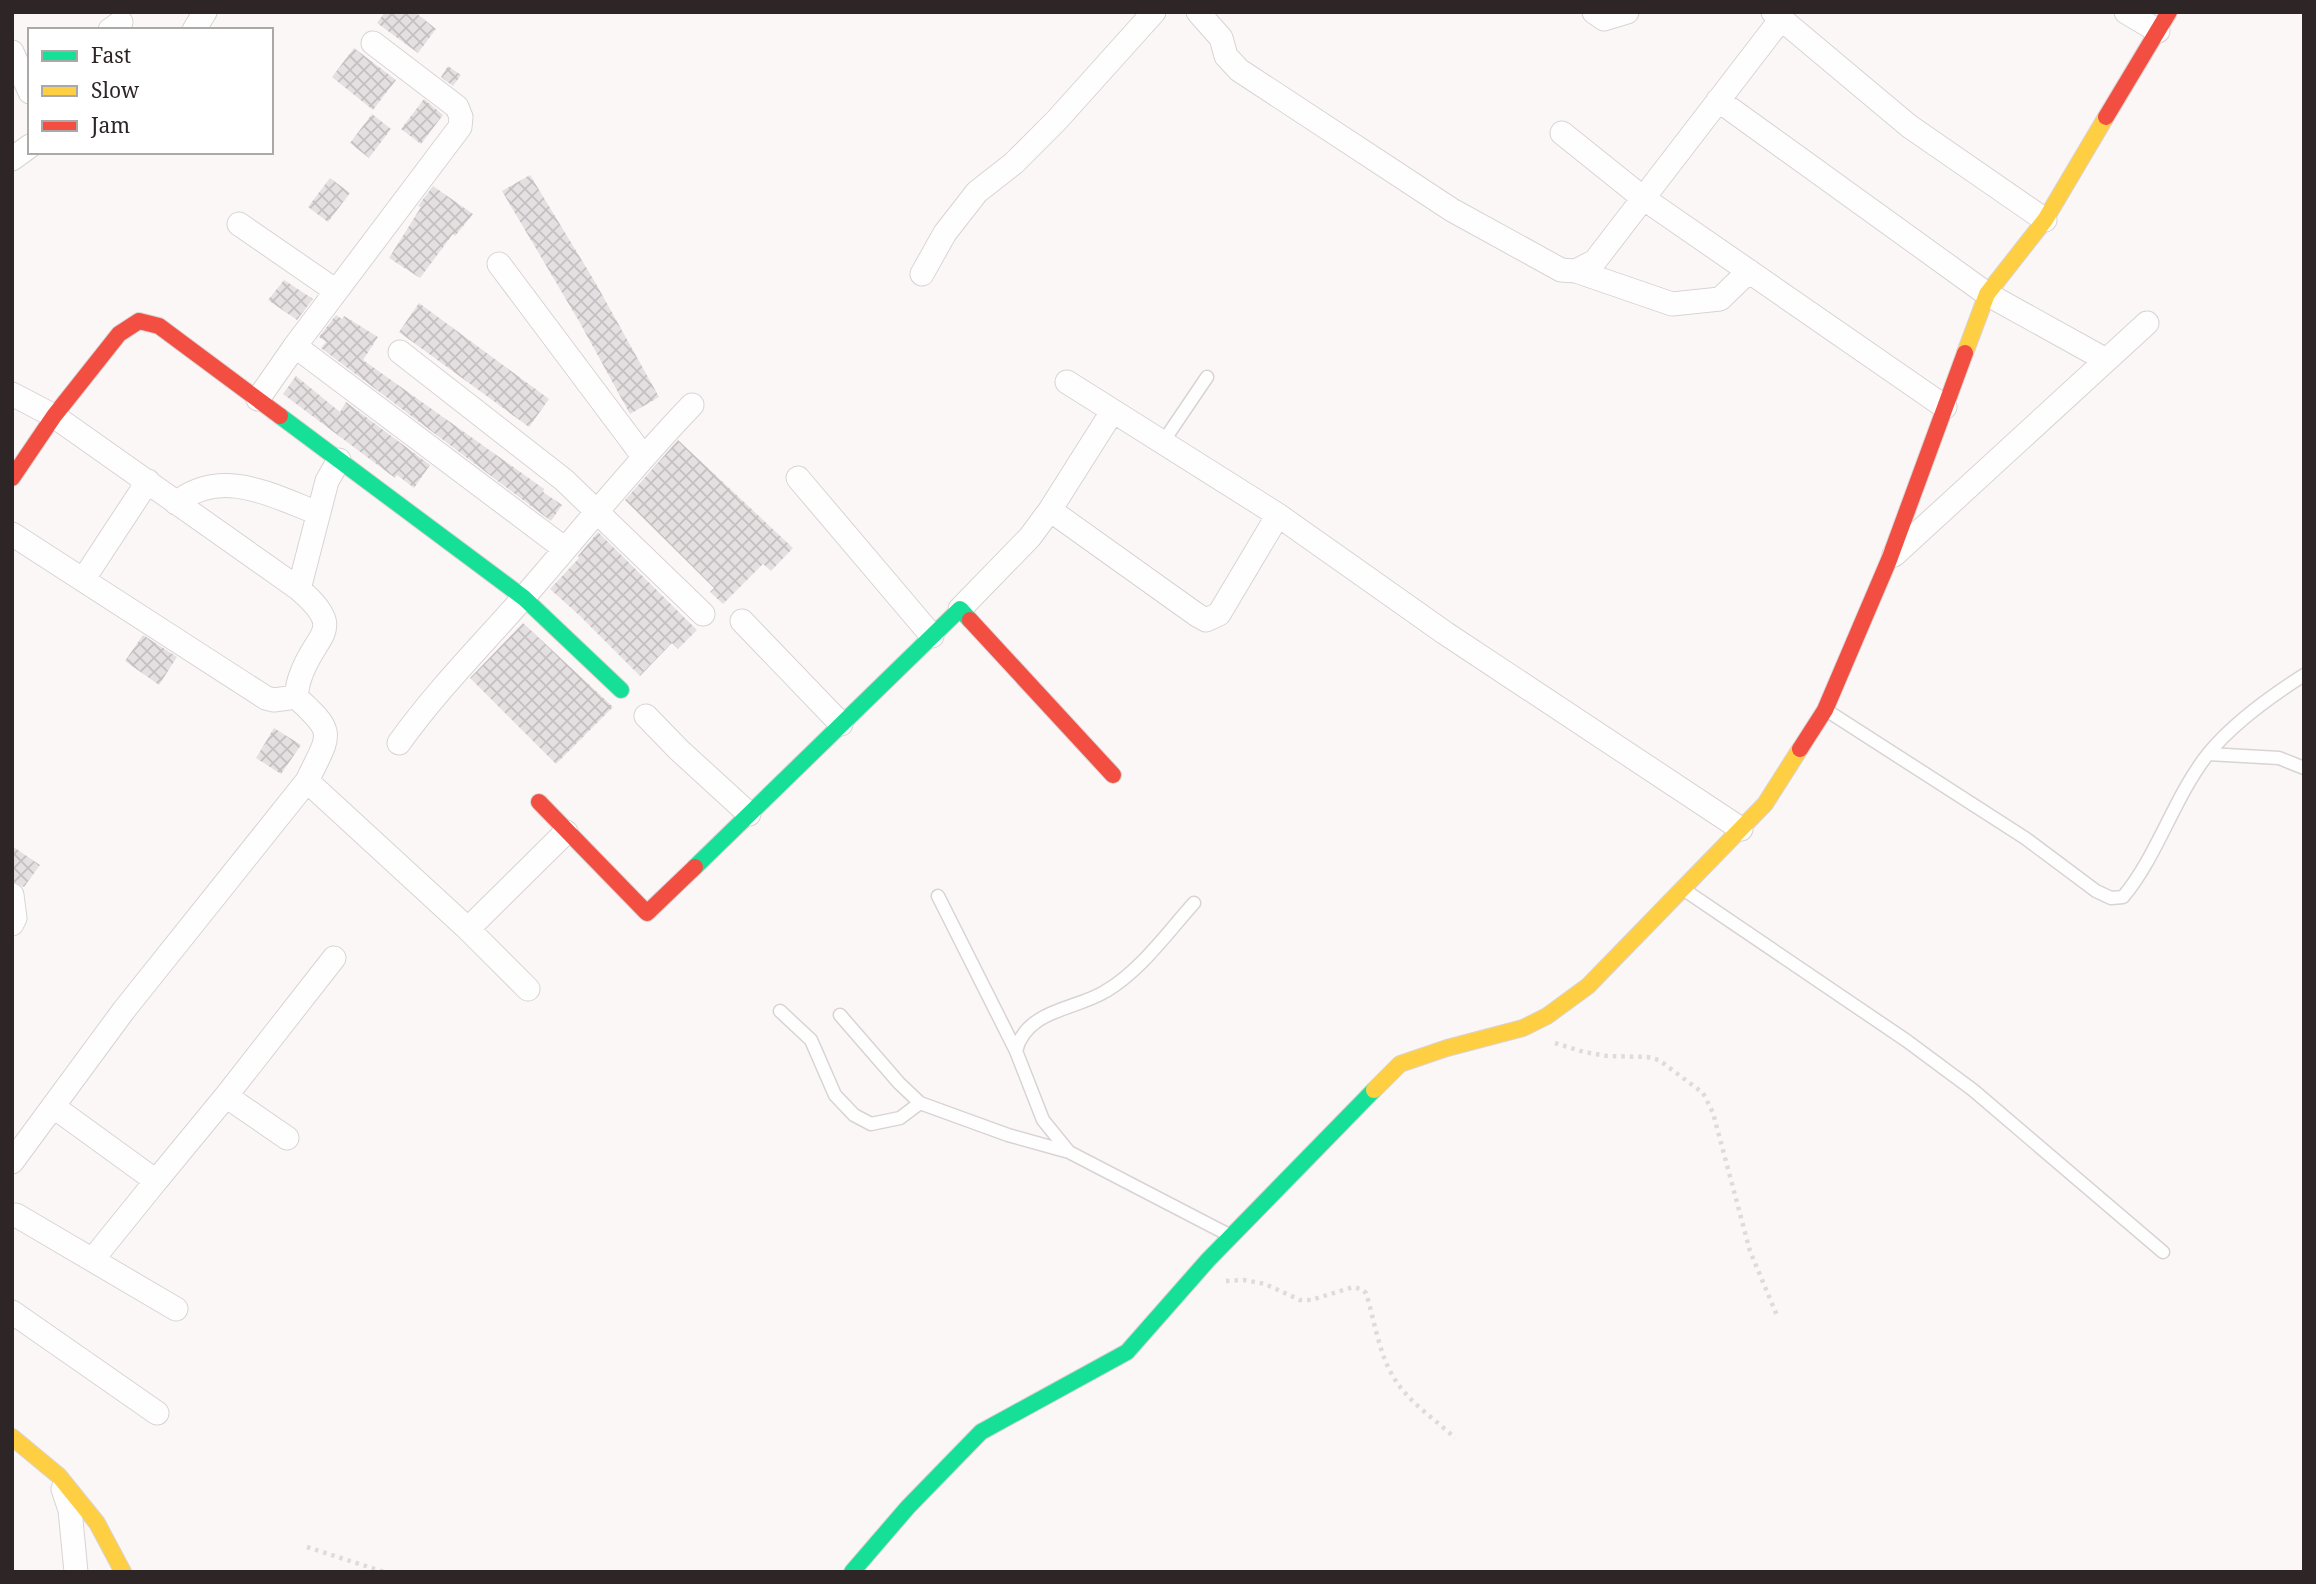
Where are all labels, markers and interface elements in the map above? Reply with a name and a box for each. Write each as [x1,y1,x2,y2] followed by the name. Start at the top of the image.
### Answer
[28,28,273,154] legend
[91,41,131,69] text: Fast
[91,76,140,104] text: Slow
[90,111,130,139] text: Jam

